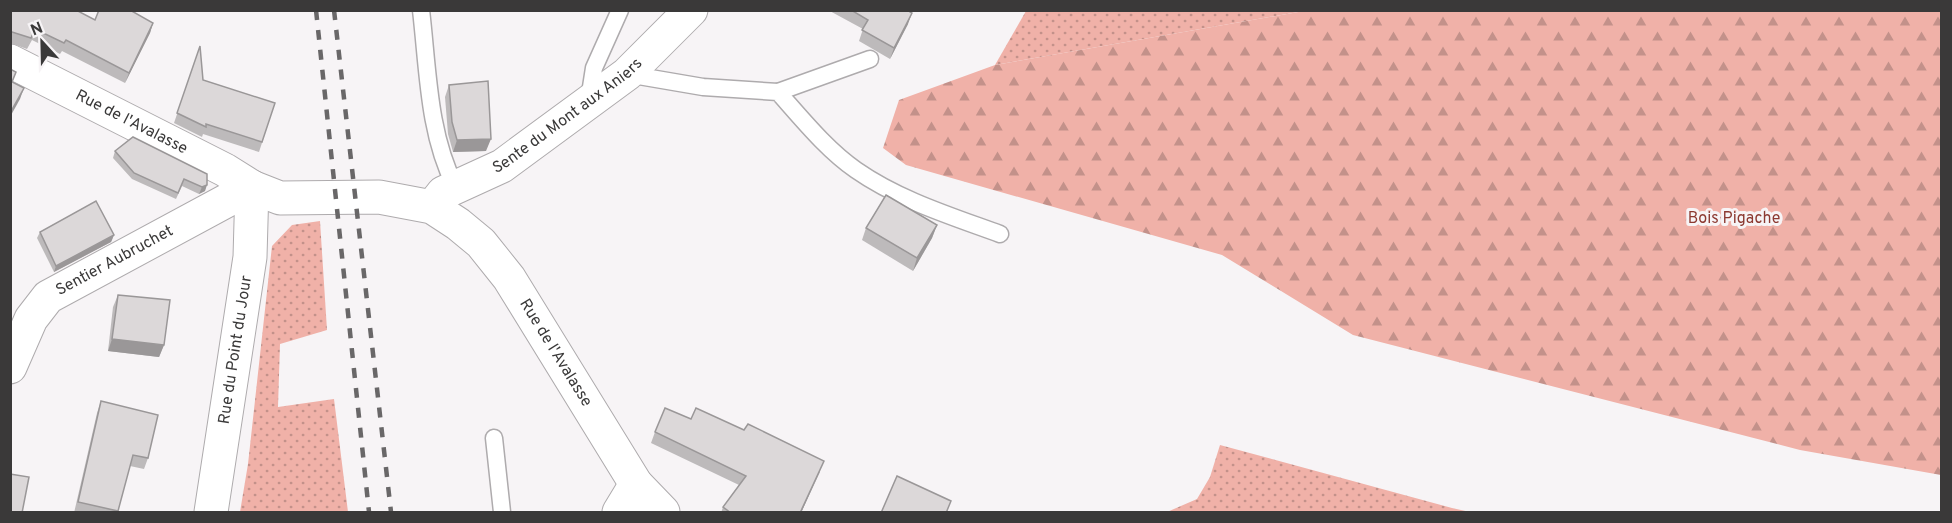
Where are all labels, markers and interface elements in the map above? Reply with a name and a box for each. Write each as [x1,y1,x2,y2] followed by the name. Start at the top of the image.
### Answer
[12,12,72,72] north arrow
[28,19,46,41] text: N
[490,54,647,179] street label: Sente du Mont aux Aniers
[72,86,191,159] street label: Rue de l'Avalasse
[1688,209,1780,229] park label: Bois Pigache
[53,221,177,301] street label: Sentier Aubruchet
[215,274,257,426] street label: Rue du Point du Jour
[514,295,596,411] street label: Rue de l'Avalasse

